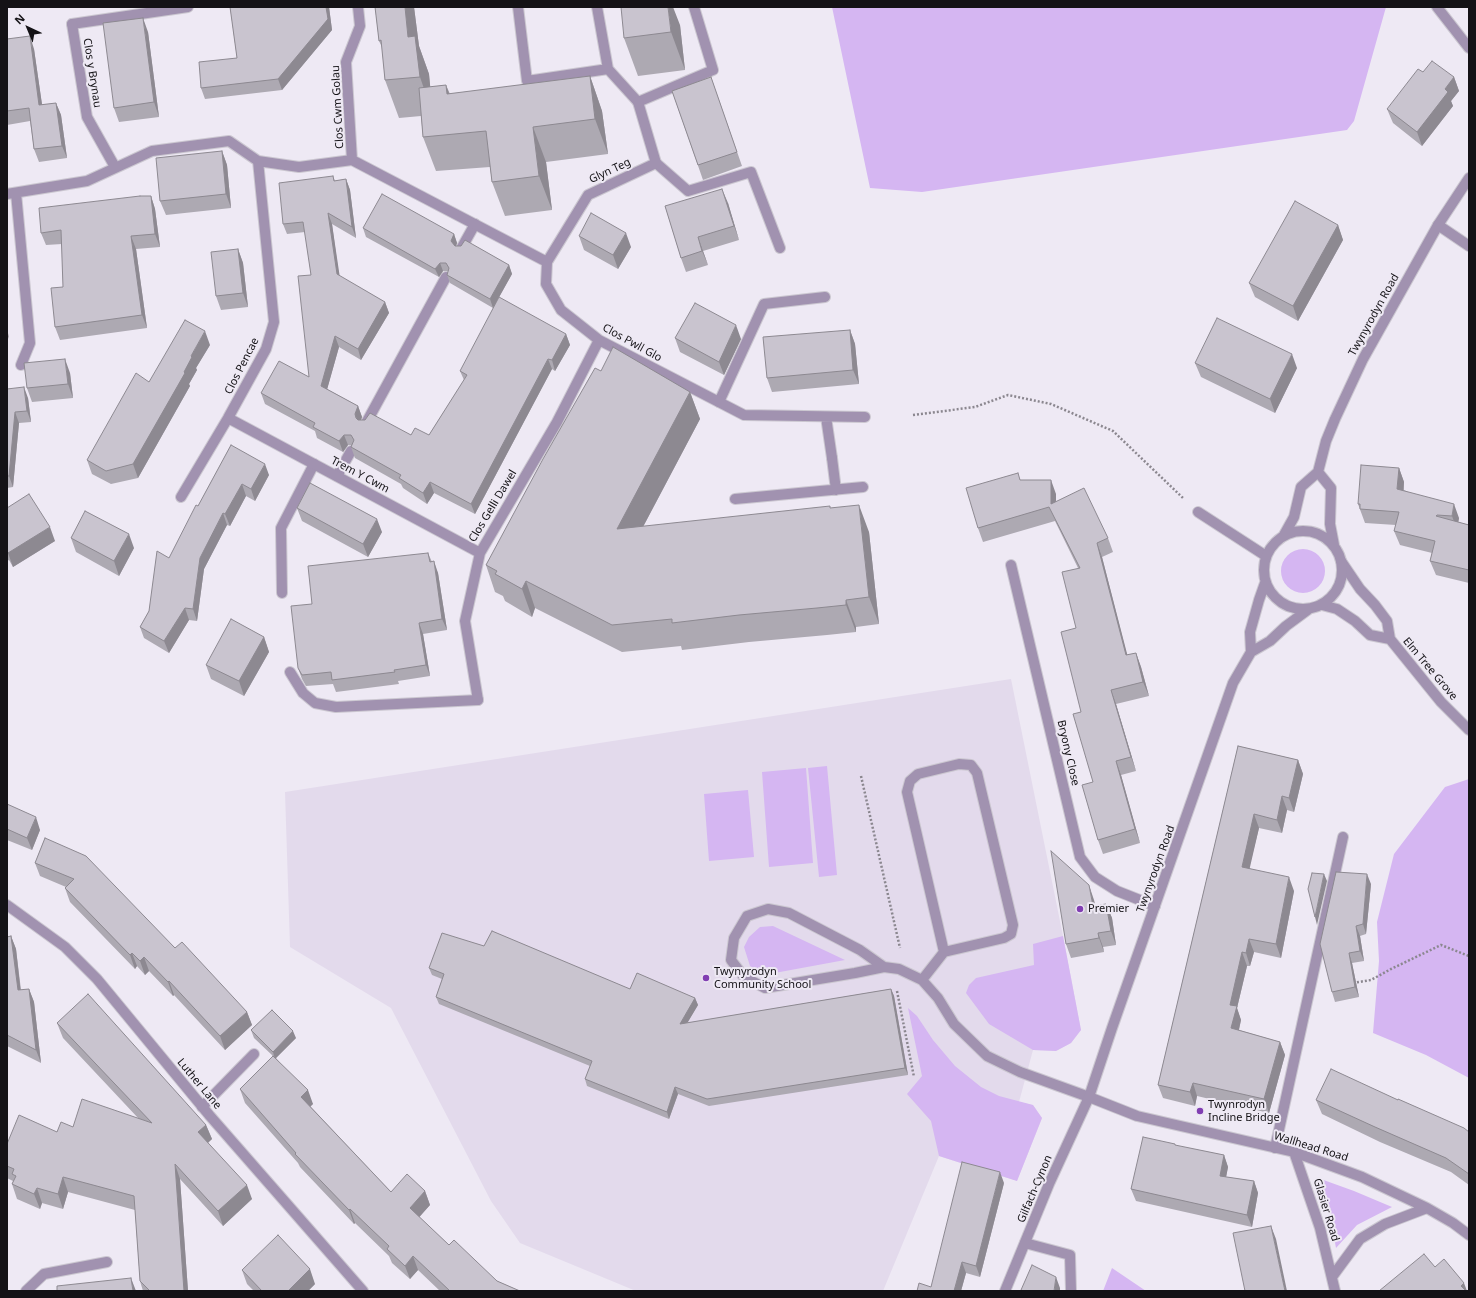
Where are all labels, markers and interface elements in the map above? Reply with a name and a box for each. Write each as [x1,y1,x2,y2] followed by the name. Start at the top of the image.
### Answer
[8,8,48,48] north arrow
[11,11,28,28] text: N
[80,37,104,109] street label: Clos y Brynau
[329,65,347,149] street label: Clos Cwm Golau
[587,156,633,186] street label: Glyn Teg
[1346,272,1402,358] street label: Twynyrodyn Road
[600,321,664,365] street label: Clos Pwll Glo
[222,335,262,397] street label: Clos Pencae
[329,454,391,496] street label: Trem Y Cwm
[466,467,520,545] street label: Clos Gelli Dawel
[1400,635,1460,703] street label: Elm Tree Grove
[1054,719,1082,787] street label: Bryony Close
[1134,824,1178,914] street label: Twynyrodyn Road
[1088,902,1129,916] place label: Premier
[1075,904,1085,914] marker: Premier
[714,965,811,991] place label: Twynyrodyn Community School
[701,973,711,983] marker: Twynyrodyn Community School
[174,1056,224,1112] street label: Luther Lane
[1208,1098,1280,1124] place label: Twynrodyn Incline Bridge
[1195,1106,1205,1116] marker: Twynrodyn Incline Bridge
[1272,1129,1350,1165] street label: Wallhead Road
[1015,1153,1055,1225] street label: Gilfach-Cynon
[1310,1177,1342,1243] street label: Glasier Road

